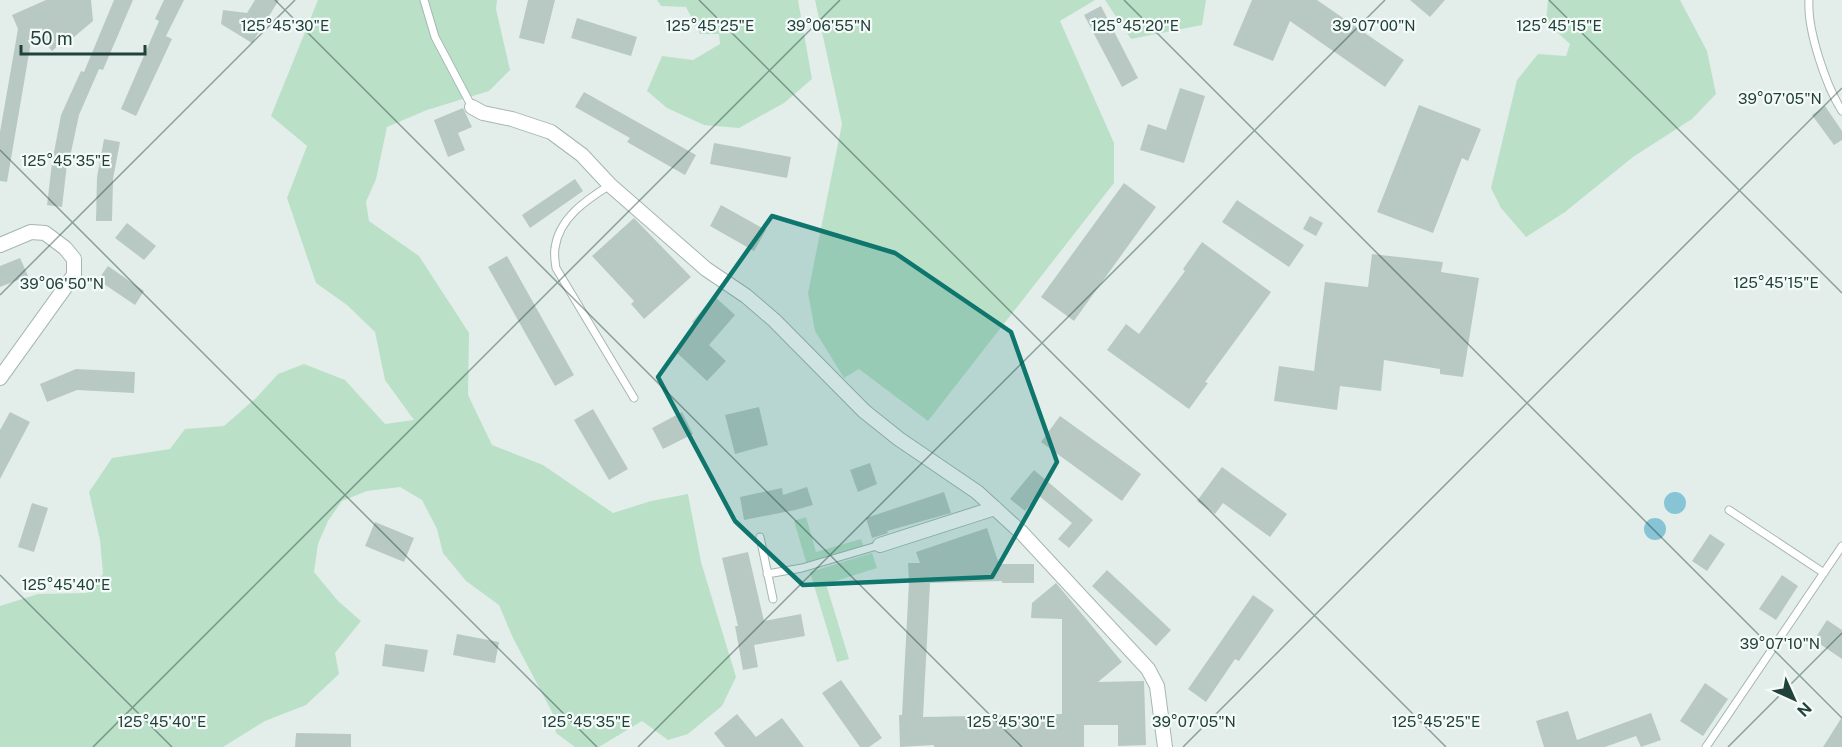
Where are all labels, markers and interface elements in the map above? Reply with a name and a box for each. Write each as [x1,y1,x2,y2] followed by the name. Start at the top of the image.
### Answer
[241,17,329,34] text: 125°45'30"E
[666,17,754,34] text: 125°45'25"E
[787,17,871,34] text: 39°06'55"N
[1091,17,1179,34] text: 125°45'20"E
[1332,17,1416,34] text: 39°07'00"N
[1516,17,1602,34] text: 125°45'15"E
[21,18,146,56] scale bar
[30,28,73,49] text: 50 m
[1738,90,1822,107] text: 39°07'05"N
[22,152,110,169] text: 125°45'35"E
[1733,274,1819,291] text: 125°45'15"E
[20,275,104,292] text: 39°06'50"N
[22,576,110,593] text: 125°45'40"E
[1740,635,1820,652] text: 39°07'10"N
[1764,669,1824,729] north arrow
[1793,698,1815,720] text: N
[118,713,206,730] text: 125°45'40"E
[542,713,630,730] text: 125°45'35"E
[967,713,1055,730] text: 125°45'30"E
[1152,713,1236,730] text: 39°07'05"N
[1392,713,1480,730] text: 125°45'25"E

